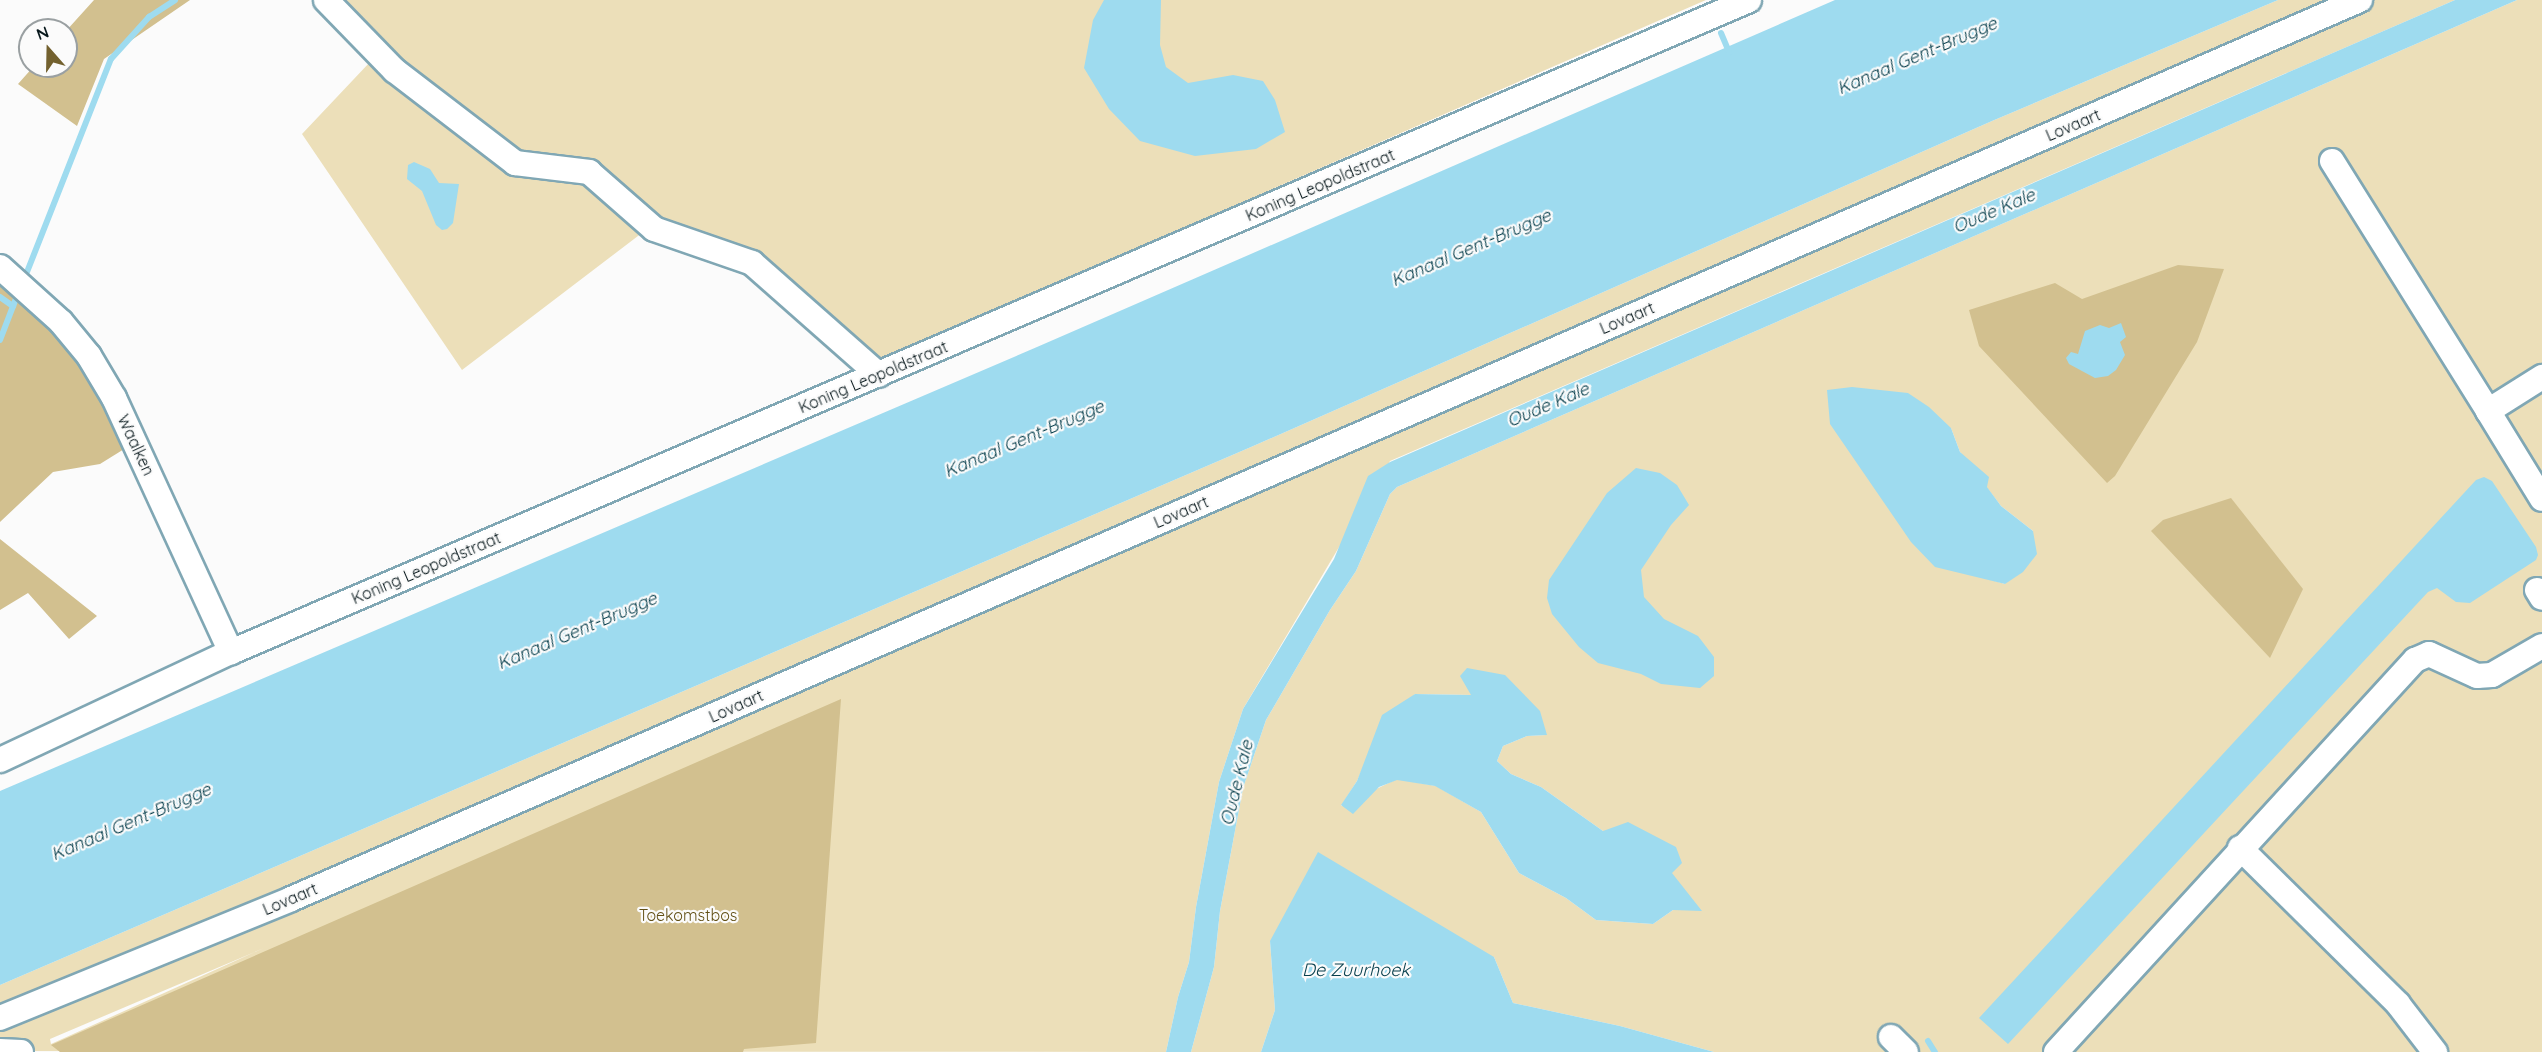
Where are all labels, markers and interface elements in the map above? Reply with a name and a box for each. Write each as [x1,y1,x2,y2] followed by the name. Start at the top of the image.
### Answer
[1834,13,2000,99] water label: Kanaal Gent-Brugge
[18,18,78,78] north arrow
[34,22,51,44] text: N
[2043,105,2103,145] street label: Lovaart
[1243,145,1397,225] street label: Koning Leopoldstraat
[1950,184,2038,238] water label: Oude Kale
[1388,205,1554,291] water label: Kanaal Gent-Brugge
[1597,298,1657,338] street label: Lovaart
[796,337,950,417] street label: Koning Leopoldstraat
[1504,378,1592,432] water label: Oude Kale
[941,396,1107,482] water label: Kanaal Gent-Brugge
[114,411,158,479] street label: Waalken
[1151,492,1211,532] street label: Lovaart
[349,528,503,608] street label: Koning Leopoldstraat
[494,588,660,674] water label: Kanaal Gent-Brugge
[706,686,766,726] street label: Lovaart
[1216,738,1258,828] water label: Oude Kale
[48,779,214,865] water label: Kanaal Gent-Brugge
[260,879,320,919] street label: Lovaart
[639,905,737,925] park label: Toekomstbos
[1302,959,1410,981] water label: De Zuurhoek

